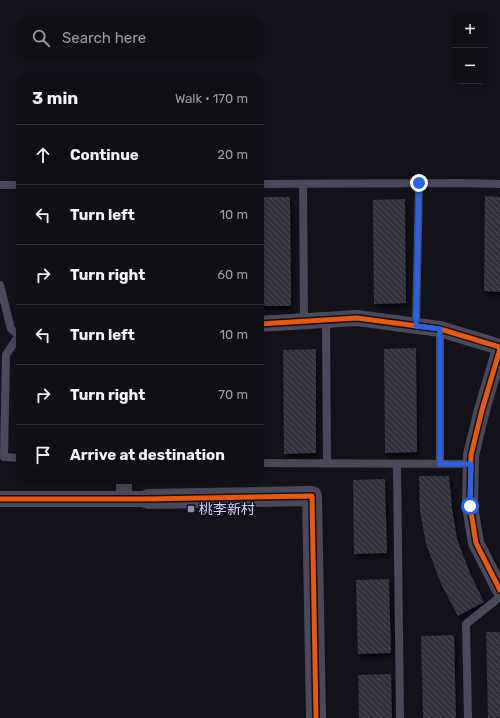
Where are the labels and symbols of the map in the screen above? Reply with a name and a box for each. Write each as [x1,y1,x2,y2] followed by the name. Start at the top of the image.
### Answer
[410,174,428,192] route end
[461,497,479,515] route start
[199,501,255,518] place label: 桃李新村
[186,504,196,514] marker: 桃李新村

